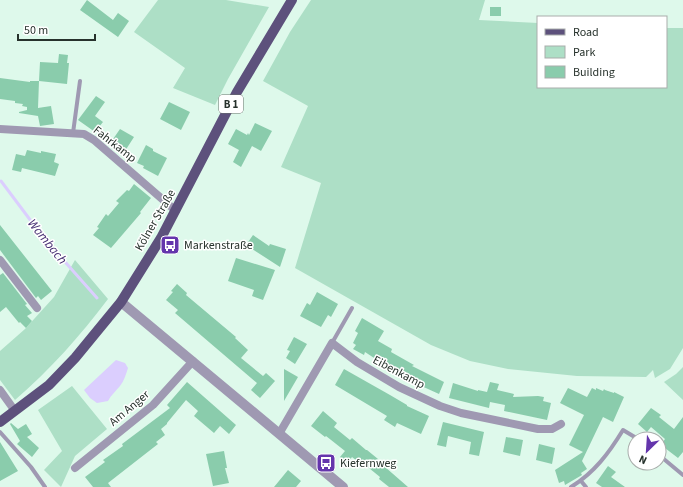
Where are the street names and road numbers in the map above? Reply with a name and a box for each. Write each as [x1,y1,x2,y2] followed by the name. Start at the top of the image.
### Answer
[219,95,243,113] road number: B 1
[89,122,140,167] street label: Fahrkamp
[131,186,180,254] street label: Kölner Straße
[370,352,428,393] street label: Eibenkamp
[105,386,154,430] street label: Am Anger

